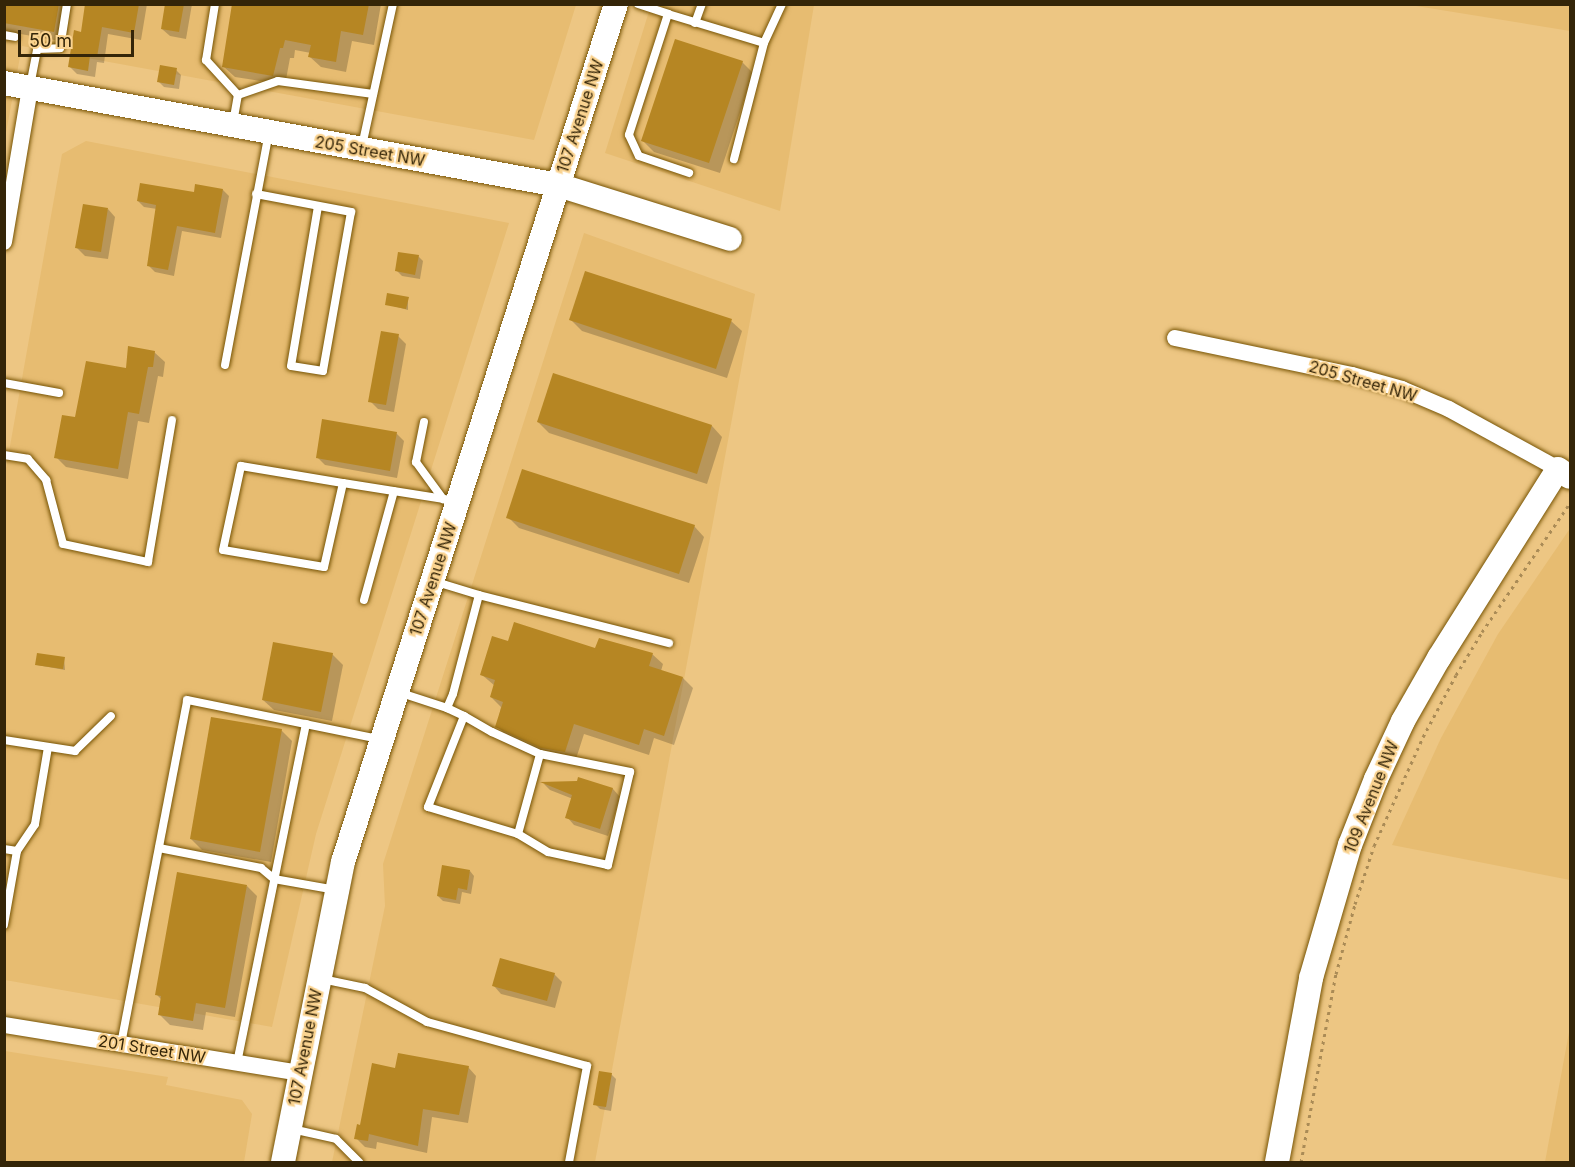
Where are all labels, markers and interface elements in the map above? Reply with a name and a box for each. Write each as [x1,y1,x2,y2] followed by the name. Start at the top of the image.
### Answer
[21,18,136,56] scale bar
[29,30,72,51] text: 50 m
[553,57,607,175] street label: 107 Avenue NW
[313,132,427,170] street label: 205 Street NW
[1307,356,1419,406] street label: 205 Street NW
[406,520,460,638] street label: 107 Avenue NW
[1340,738,1402,856] street label: 109 Avenue NW
[284,987,326,1107] street label: 107 Avenue NW
[97,1031,207,1067] street label: 201 Street NW

